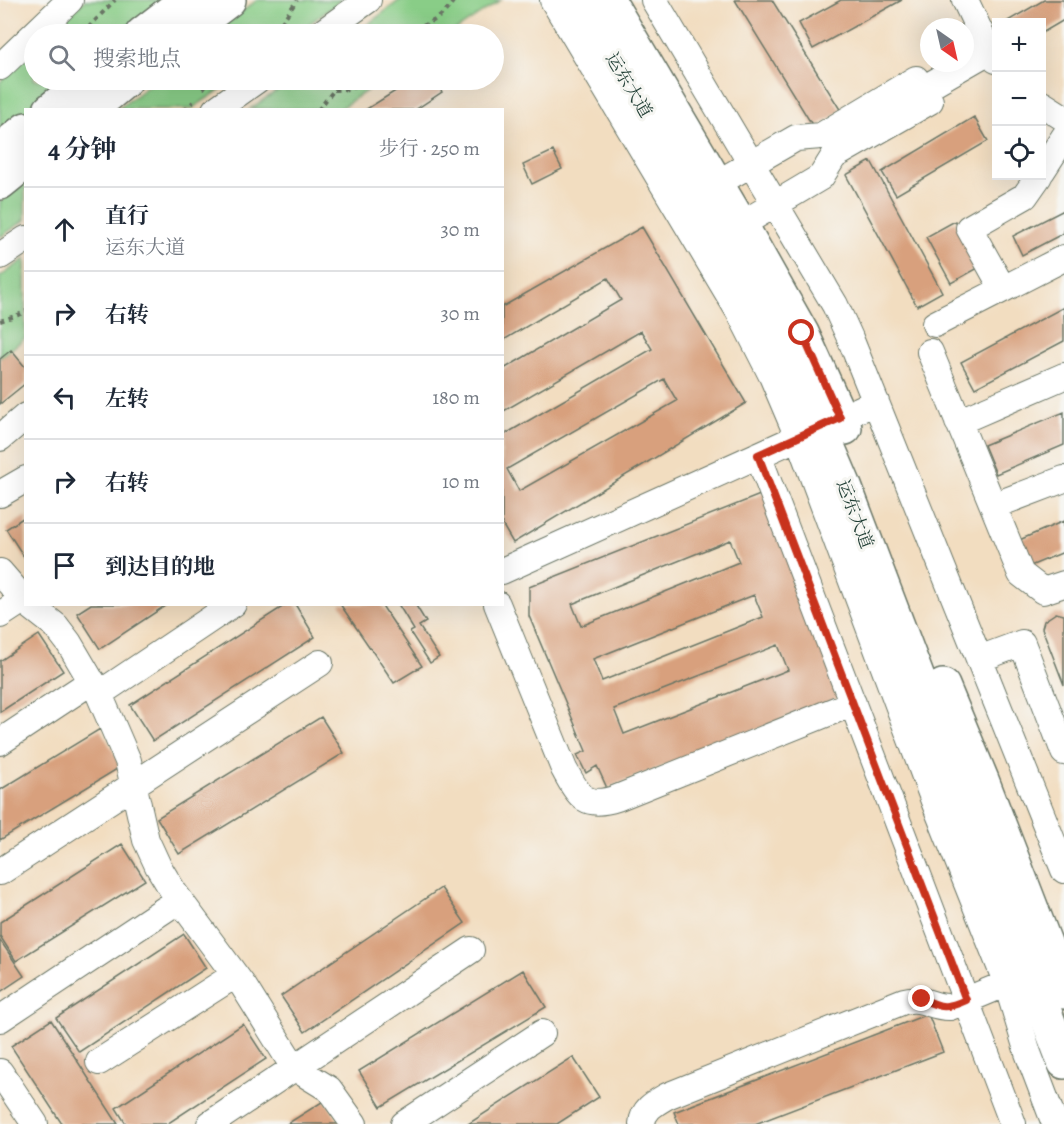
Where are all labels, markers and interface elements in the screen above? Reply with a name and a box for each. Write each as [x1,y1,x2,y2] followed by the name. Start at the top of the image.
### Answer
[920,18,974,72] north arrow
[992,18,1046,180] map controls
[992,18,1046,72] button: +
[24,24,504,90] search box
[45,41,78,74] icon: search
[93,44,181,74] text: 搜索地点
[600,48,658,122] street label: 运东大道
[992,72,1046,126] button: −
[992,126,1046,180] button: locate
[48,132,117,167] text: 4 分钟
[379,135,480,162] text: 步行 · 250 m
[105,201,149,231] text: 直行
[48,213,81,246] icon: ahead
[440,216,480,243] text: 30 m
[105,234,185,261] text: 运东大道
[48,297,81,330] icon: right
[105,300,149,330] text: 右转
[440,300,480,327] text: 30 m
[788,319,814,345] route start
[48,381,81,414] icon: left
[105,384,149,414] text: 左转
[432,384,480,411] text: 180 m
[48,465,81,498] icon: right
[105,468,149,498] text: 右转
[442,468,480,495] text: 10 m
[831,476,879,552] street label: 运东大道
[48,549,81,582] icon: arrive
[105,552,215,582] text: 到达目的地
[908,985,934,1011] route end

